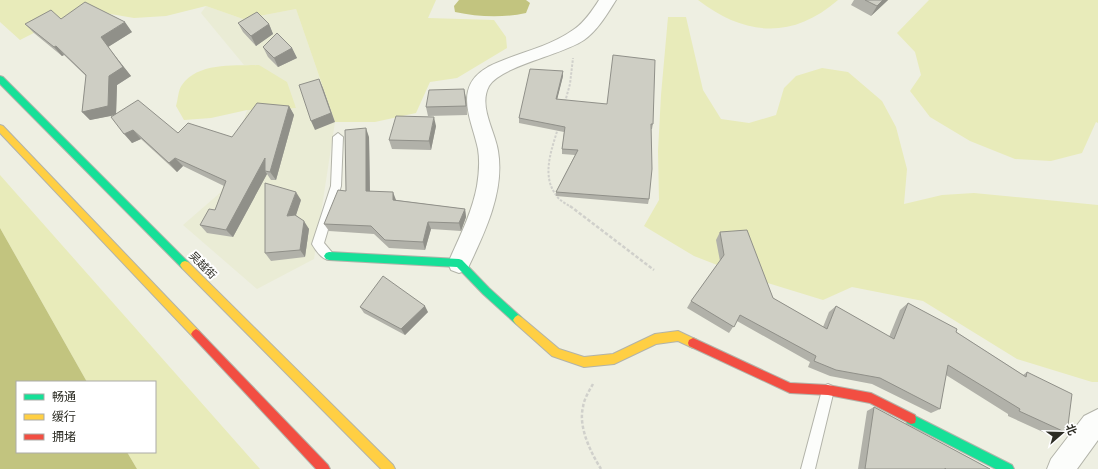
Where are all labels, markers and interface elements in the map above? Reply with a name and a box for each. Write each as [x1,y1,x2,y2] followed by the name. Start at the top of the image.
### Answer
[187,249,219,281] street label: 吴越街
[16,381,156,453] legend
[52,390,76,404] text: 畅通
[52,410,76,424] text: 缓行
[1042,413,1082,453] north arrow
[1064,422,1079,437] text: 北
[52,430,76,444] text: 拥堵

